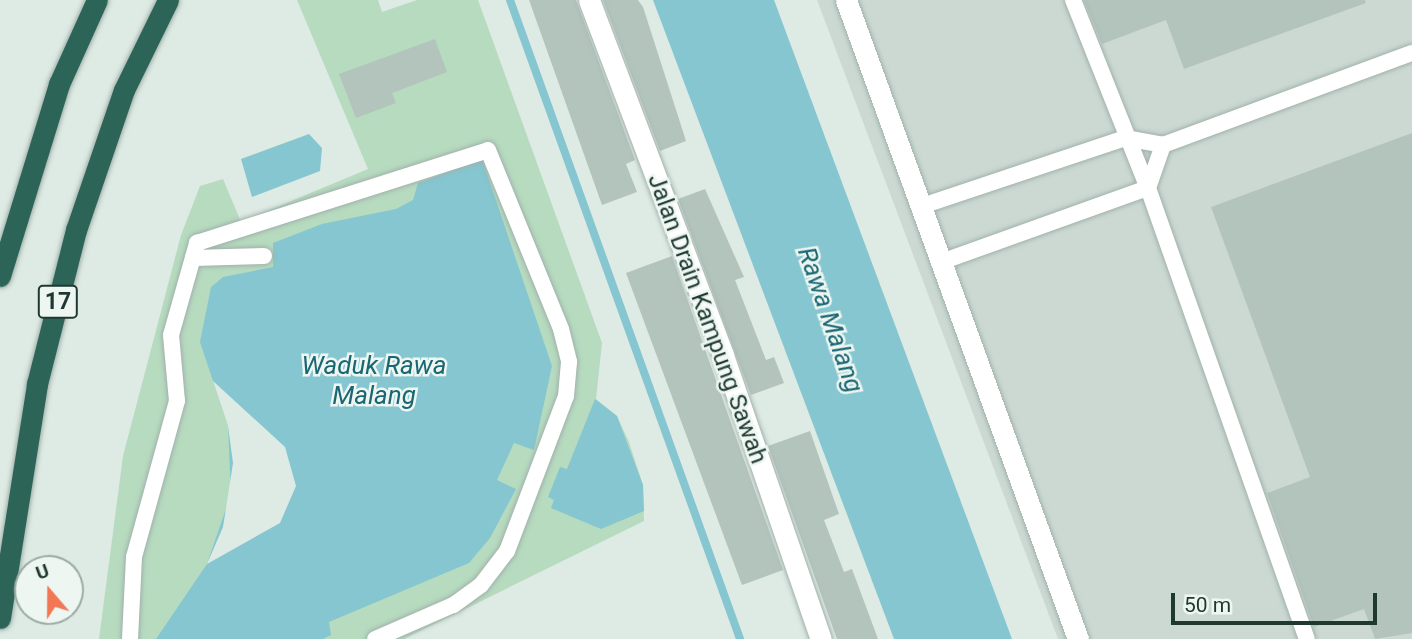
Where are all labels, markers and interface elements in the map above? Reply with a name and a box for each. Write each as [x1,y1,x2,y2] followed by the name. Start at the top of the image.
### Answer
[641,170,773,468] street label: Jalan Drain Kampung Sawah
[791,243,869,397] water label: Rawa Malang
[37,282,79,322] road number: 17
[302,350,446,412] water label: Waduk Rawa Malang
[14,555,84,625] north arrow
[33,559,52,585] text: U
[1174,580,1380,624] scale bar
[1184,593,1231,617] text: 50 m

